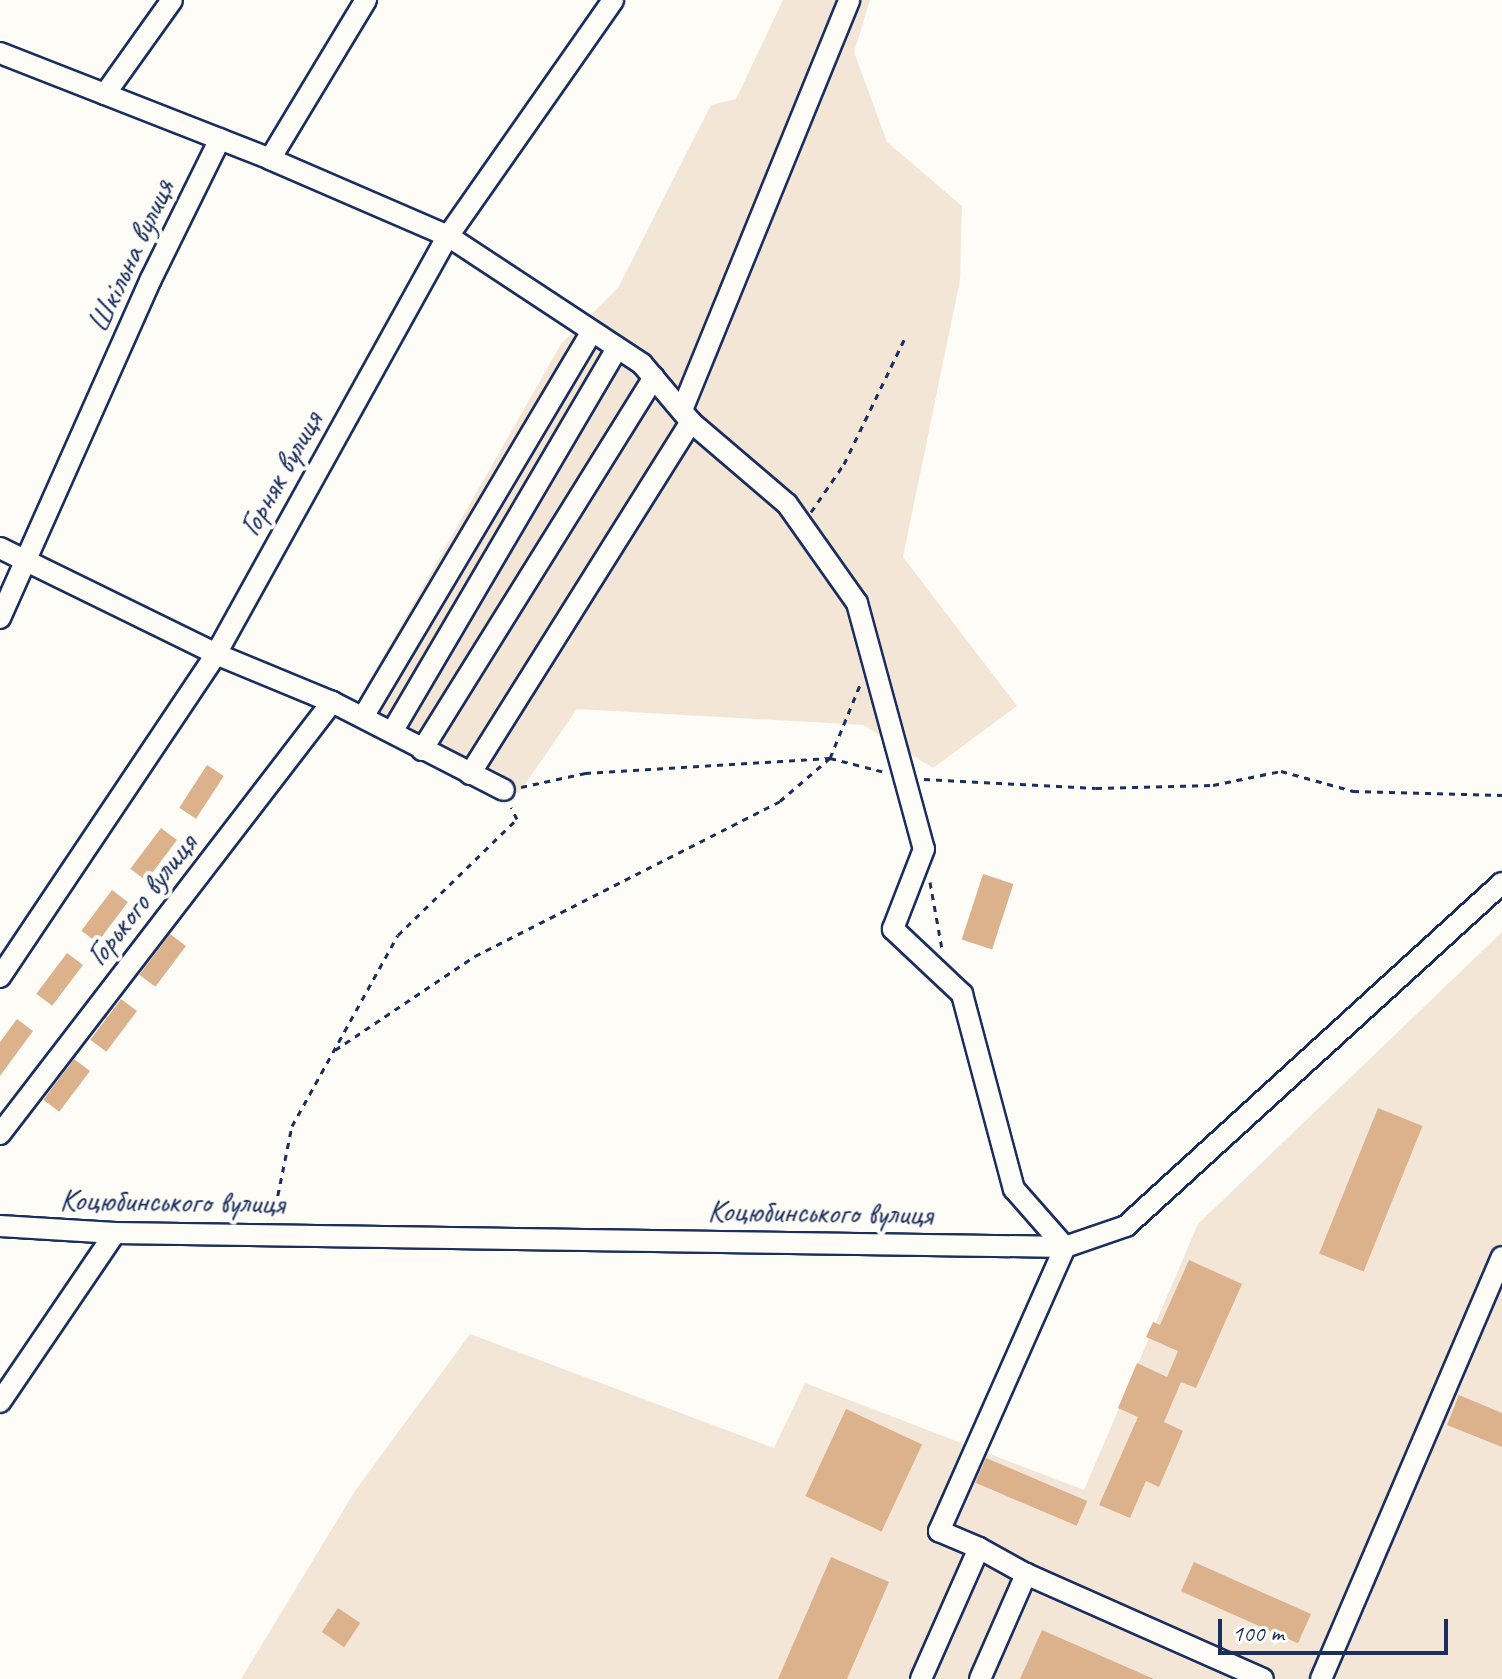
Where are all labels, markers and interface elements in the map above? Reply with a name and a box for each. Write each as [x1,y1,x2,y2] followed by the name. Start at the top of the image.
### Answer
[78,173,184,339] street label: Шкільна вулиця
[230,404,332,544] street label: Горняк вулиця
[79,826,205,974] street label: Горького вулиця
[58,1181,286,1223] street label: Коцюбинського вулиця
[706,1192,934,1234] street label: Коцюбинського вулиця
[1222,1603,1452,1653] scale bar
[1232,1618,1284,1648] text: 100 m

